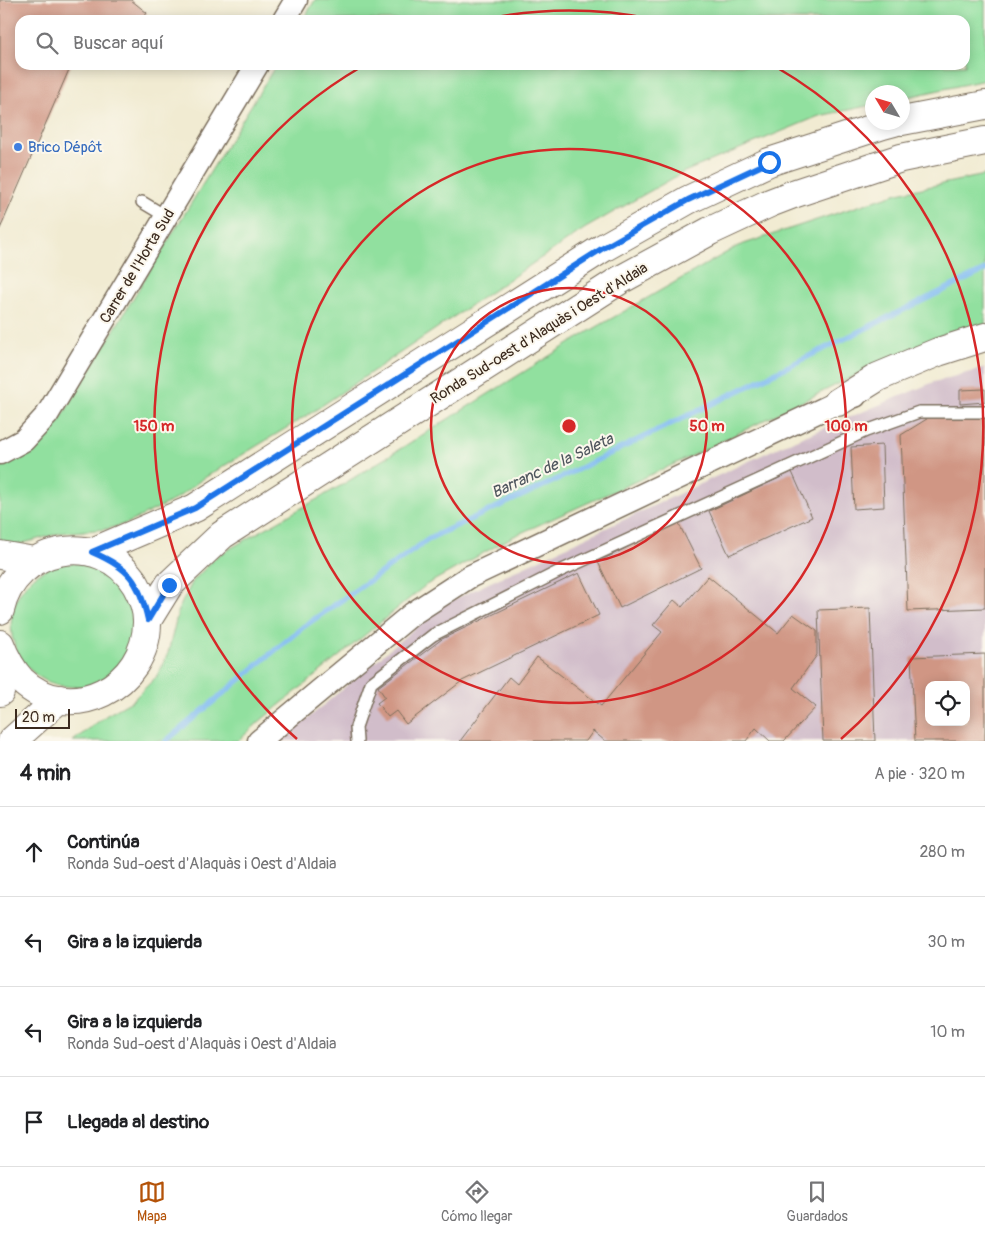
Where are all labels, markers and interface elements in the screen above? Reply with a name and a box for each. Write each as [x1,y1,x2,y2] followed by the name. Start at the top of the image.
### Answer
[15,15,970,70] search box
[33,29,61,57] icon: search
[73,31,164,55] text: Buscar aquí
[865,85,910,130] north arrow
[28,138,103,157] place label: Brico Dépôt
[12,141,24,153] marker: Brico Dépôt
[758,151,781,174] route start
[96,206,179,327] street label: Carrer de l'Horta Sud
[427,258,651,408] street label: Ronda Sud-oest d'Alaquàs i Oest d'Aldaia
[134,417,174,436] text: 150 m
[560,417,578,435] centre of rings
[690,417,724,436] text: 50 m
[825,417,867,436] text: 100 m
[488,428,618,503] water label: Barranc de la Saleta
[158,574,181,597] route end
[925,681,970,726] map controls
[925,681,970,726] button: locate
[15,706,70,729] scale bar
[22,709,55,726] text: 20 m
[20,760,71,787] text: 4 min
[874,764,965,784] text: A pie · 320 m
[67,830,140,854] text: Continúa
[20,838,48,866] icon: ahead
[919,842,965,862] text: 280 m
[67,854,336,874] text: Ronda Sud-oest d'Alaquàs i Oest d'Aldaia
[20,928,48,956] icon: left
[67,930,202,954] text: Gira a la izquierda
[927,932,965,952] text: 30 m
[67,1010,202,1034] text: Gira a la izquierda
[20,1018,48,1046] icon: left
[930,1022,965,1042] text: 10 m
[67,1034,336,1054] text: Ronda Sud-oest d'Alaquàs i Oest d'Aldaia
[20,1108,48,1136] icon: arrive
[67,1110,209,1134] text: Llegada al destino
[137,1178,167,1225] tab: Mapa
[441,1178,512,1225] tab: Cómo llegar
[787,1178,848,1225] tab: Guardados

